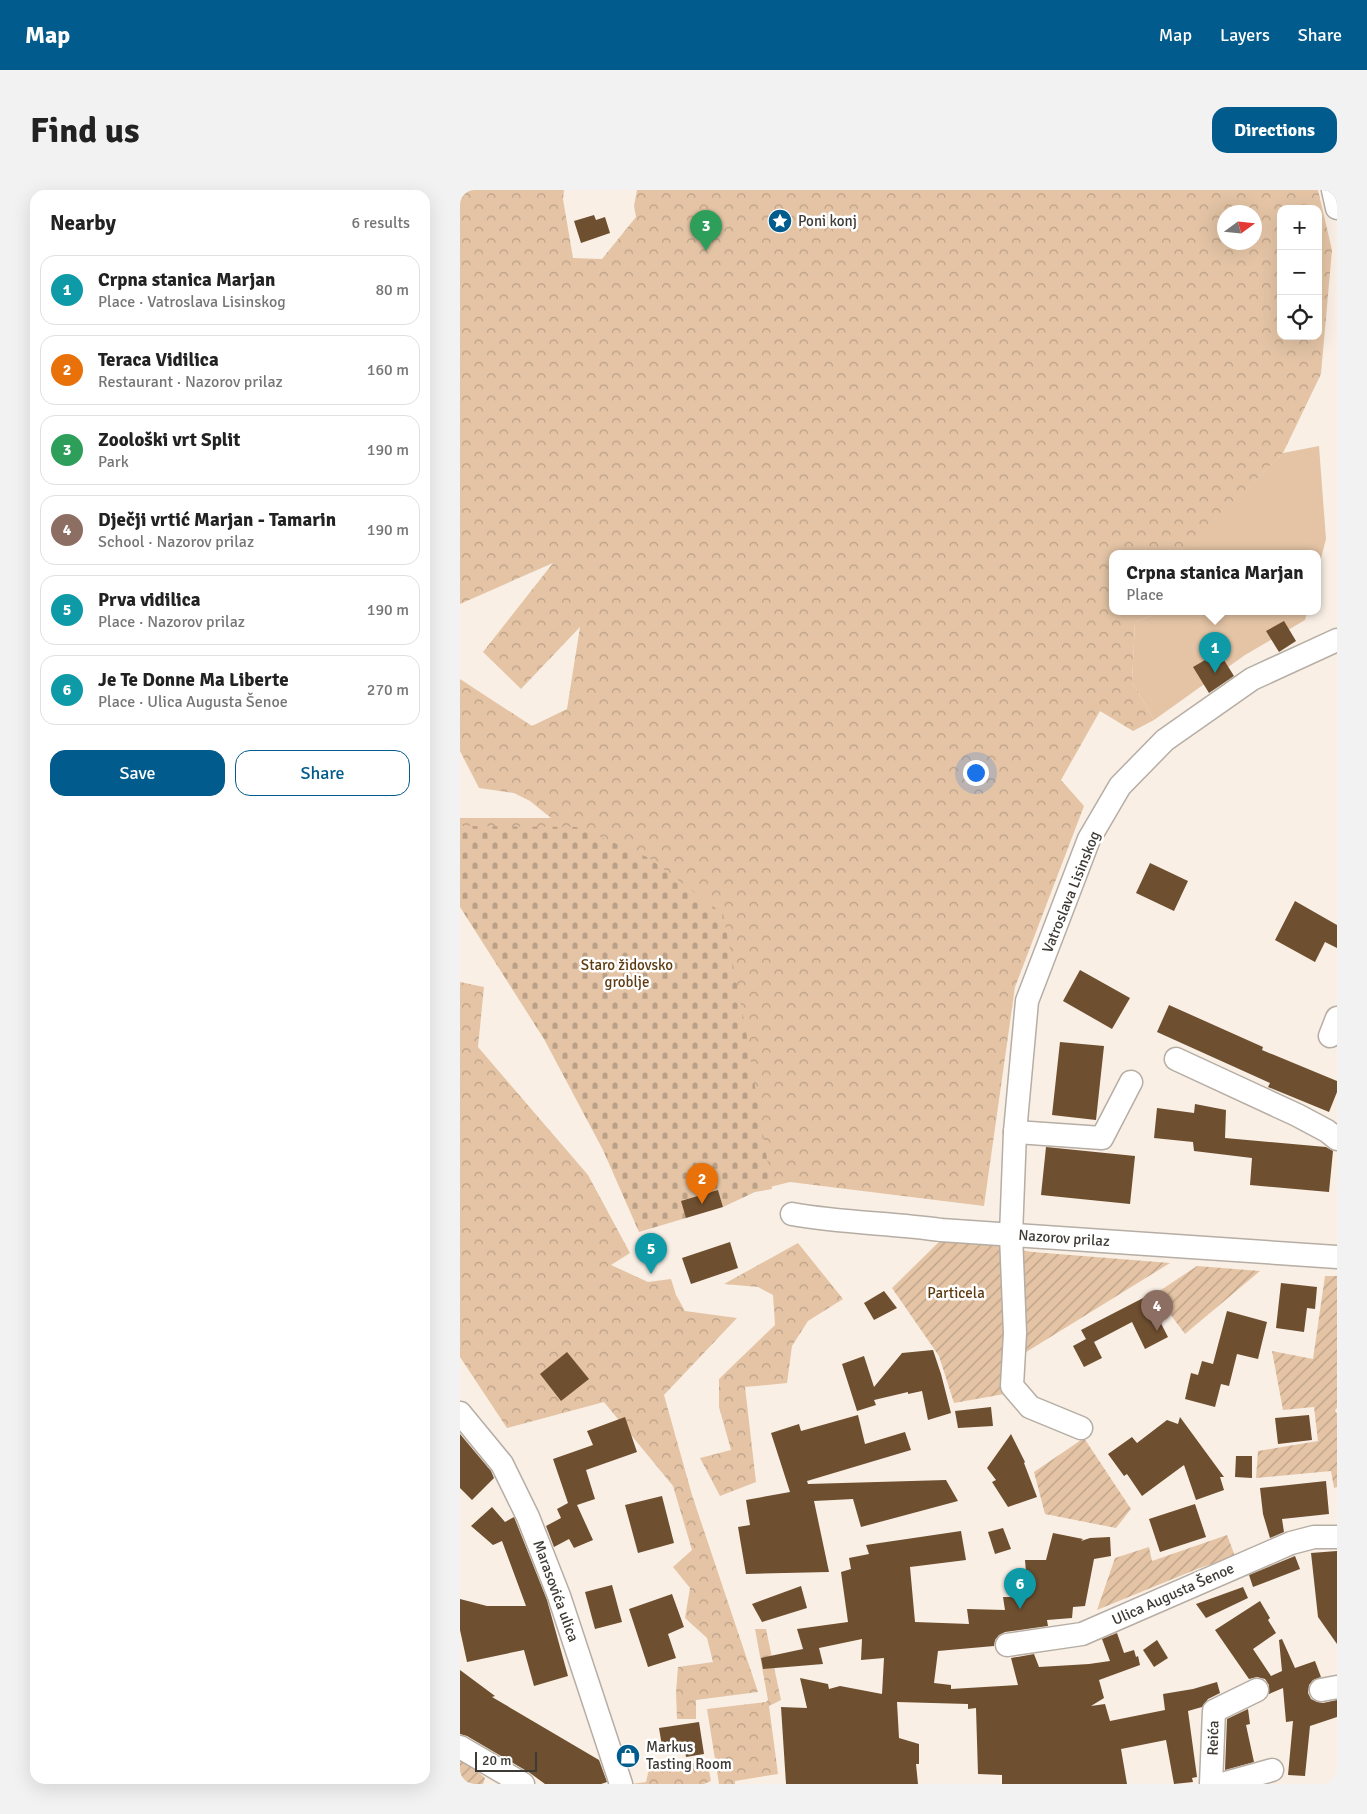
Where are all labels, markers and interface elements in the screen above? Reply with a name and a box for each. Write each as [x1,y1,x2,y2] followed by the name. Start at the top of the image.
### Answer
[25,20,70,50] text: Map
[1159,24,1192,46] text: Map
[1220,24,1270,46] text: Layers
[1298,24,1342,46] text: Share
[1212,107,1337,153] button: Directions
[30,109,140,152] text: Find us
[1217,205,1262,250] north arrow
[1277,205,1322,340] map controls
[1277,205,1322,250] button: +
[767,208,793,234] place icon: Poni konj
[50,210,116,236] text: Nearby
[690,210,722,251] pin: 3
[798,212,857,230] place label: Poni konj
[351,213,410,233] text: 6 results
[1277,250,1322,295] button: −
[98,268,275,292] text: Crpna stanica Marjan
[63,280,71,300] text: 1
[375,280,409,300] text: 80 m
[98,292,286,312] text: Place · Vatroslava Lisinskog
[1277,295,1322,340] button: locate
[98,348,219,372] text: Teraca Vidilica
[63,360,71,380] text: 2
[367,360,409,380] text: 160 m
[98,372,283,392] text: Restaurant · Nazorov prilaz
[98,428,240,452] text: Zoološki vrt Split
[63,440,71,460] text: 3
[367,440,409,460] text: 190 m
[98,452,129,472] text: Park
[98,508,336,532] text: Dječji vrtić Marjan - Tamarin
[63,520,71,540] text: 4
[367,520,409,540] text: 190 m
[98,532,254,552] text: School · Nazorov prilaz
[1109,550,1321,615] popup
[1126,561,1304,585] text: Crpna stanica Marjan
[1126,585,1164,605] text: Place
[98,588,201,612] text: Prva vidilica
[63,600,71,620] text: 5
[367,600,409,620] text: 190 m
[98,612,245,632] text: Place · Nazorov prilaz
[1199,632,1231,673] pin: 1
[98,668,289,692] text: Je Te Donne Ma Liberte
[63,680,71,700] text: 6
[367,680,409,700] text: 270 m
[98,692,288,712] text: Place · Ulica Augusta Šenoe
[50,750,225,796] button: Save
[235,750,410,796] button: Share
[963,760,989,786] your location
[1038,828,1104,956] street label: Vatroslava Lisinskog
[581,956,673,991] park label: Staro židovsko groblje
[686,1163,718,1204] pin: 2
[1018,1226,1111,1250] street label: Nazorov prilaz
[635,1233,667,1274] pin: 5
[927,1284,985,1302] park label: Particela
[1141,1290,1173,1331] pin: 4
[529,1538,583,1644] street label: Marasovića ulica
[1109,1558,1237,1629] street label: Ulica Augusta Šenoe
[1004,1568,1036,1609] pin: 6
[1203,1720,1223,1756] street label: Reića
[646,1738,732,1773] place label: Markus Tasting Room
[615,1743,641,1769] shop icon: Markus Tasting Room
[475,1749,538,1772] scale bar
[482,1752,511,1769] text: 20 m

